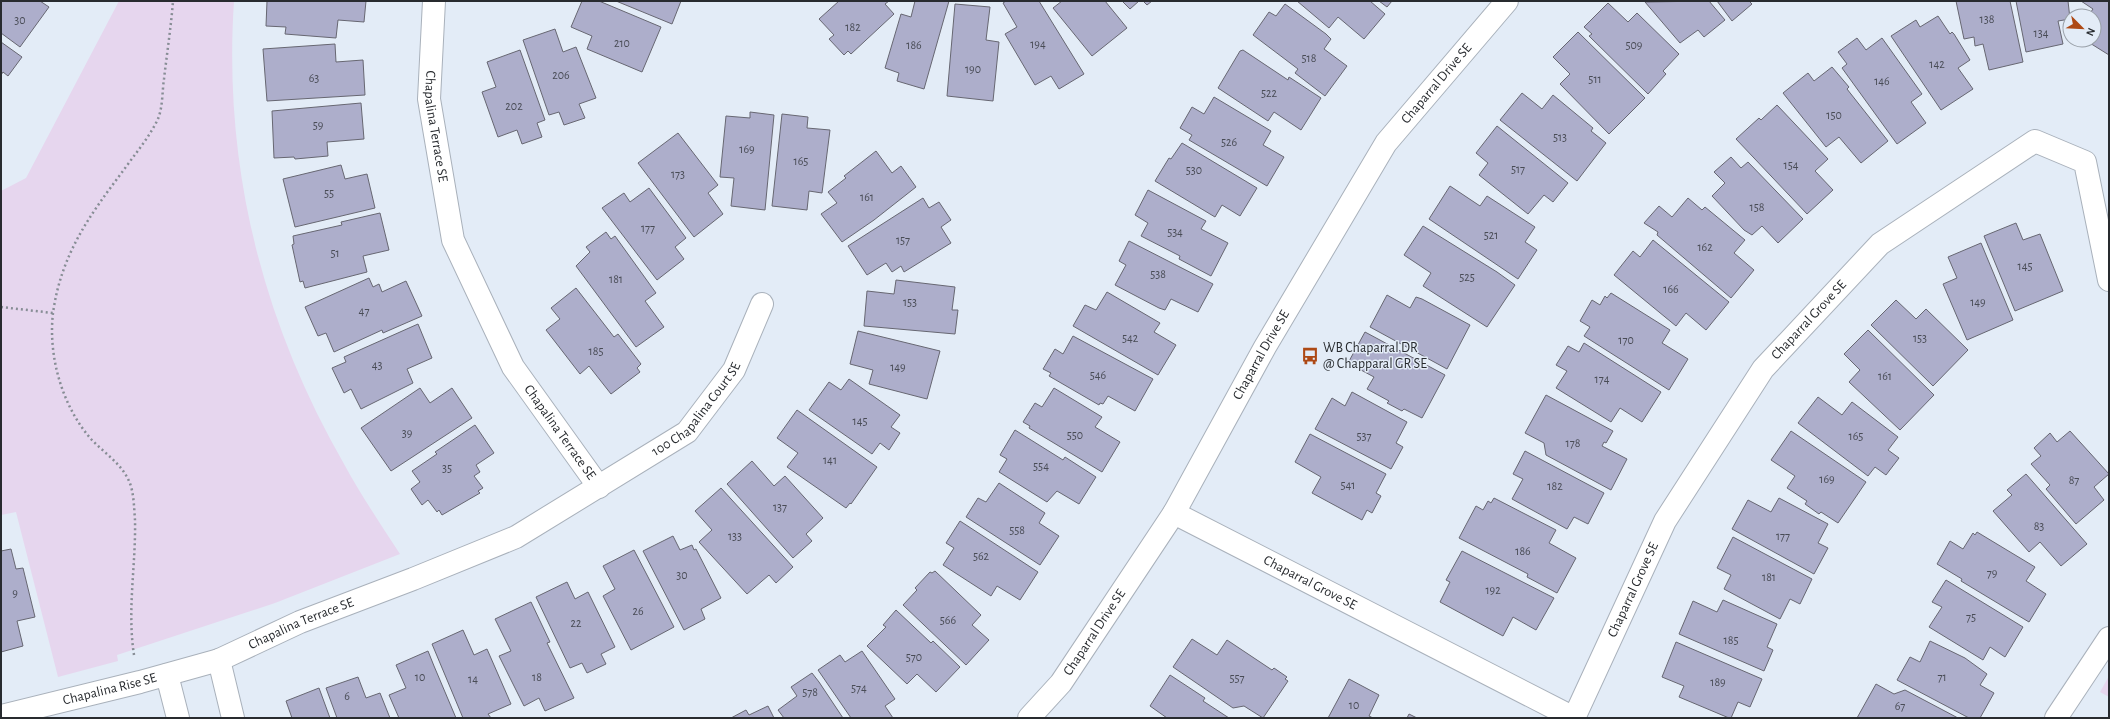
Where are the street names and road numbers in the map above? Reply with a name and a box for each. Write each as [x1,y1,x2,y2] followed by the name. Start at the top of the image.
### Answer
[1399,41,1475,126] street label: Chaparral Drive SE
[422,70,450,184] street label: Chapalina Terrace SE
[1769,277,1849,362] street label: Chaparral Grove SE
[1230,308,1292,402] street label: Chaparral Drive SE
[649,360,743,459] street label: 100 Chapalina Court SE
[521,382,599,482] street label: Chapalina Terrace SE
[1605,540,1661,640] street label: Chaparral Grove SE
[1261,553,1359,613] street label: Chaparral Grove SE
[1061,587,1128,678] street label: Chaparral Drive SE
[246,595,356,652] street label: Chapalina Terrace SE
[61,671,158,708] street label: Chapalina Rise SE

